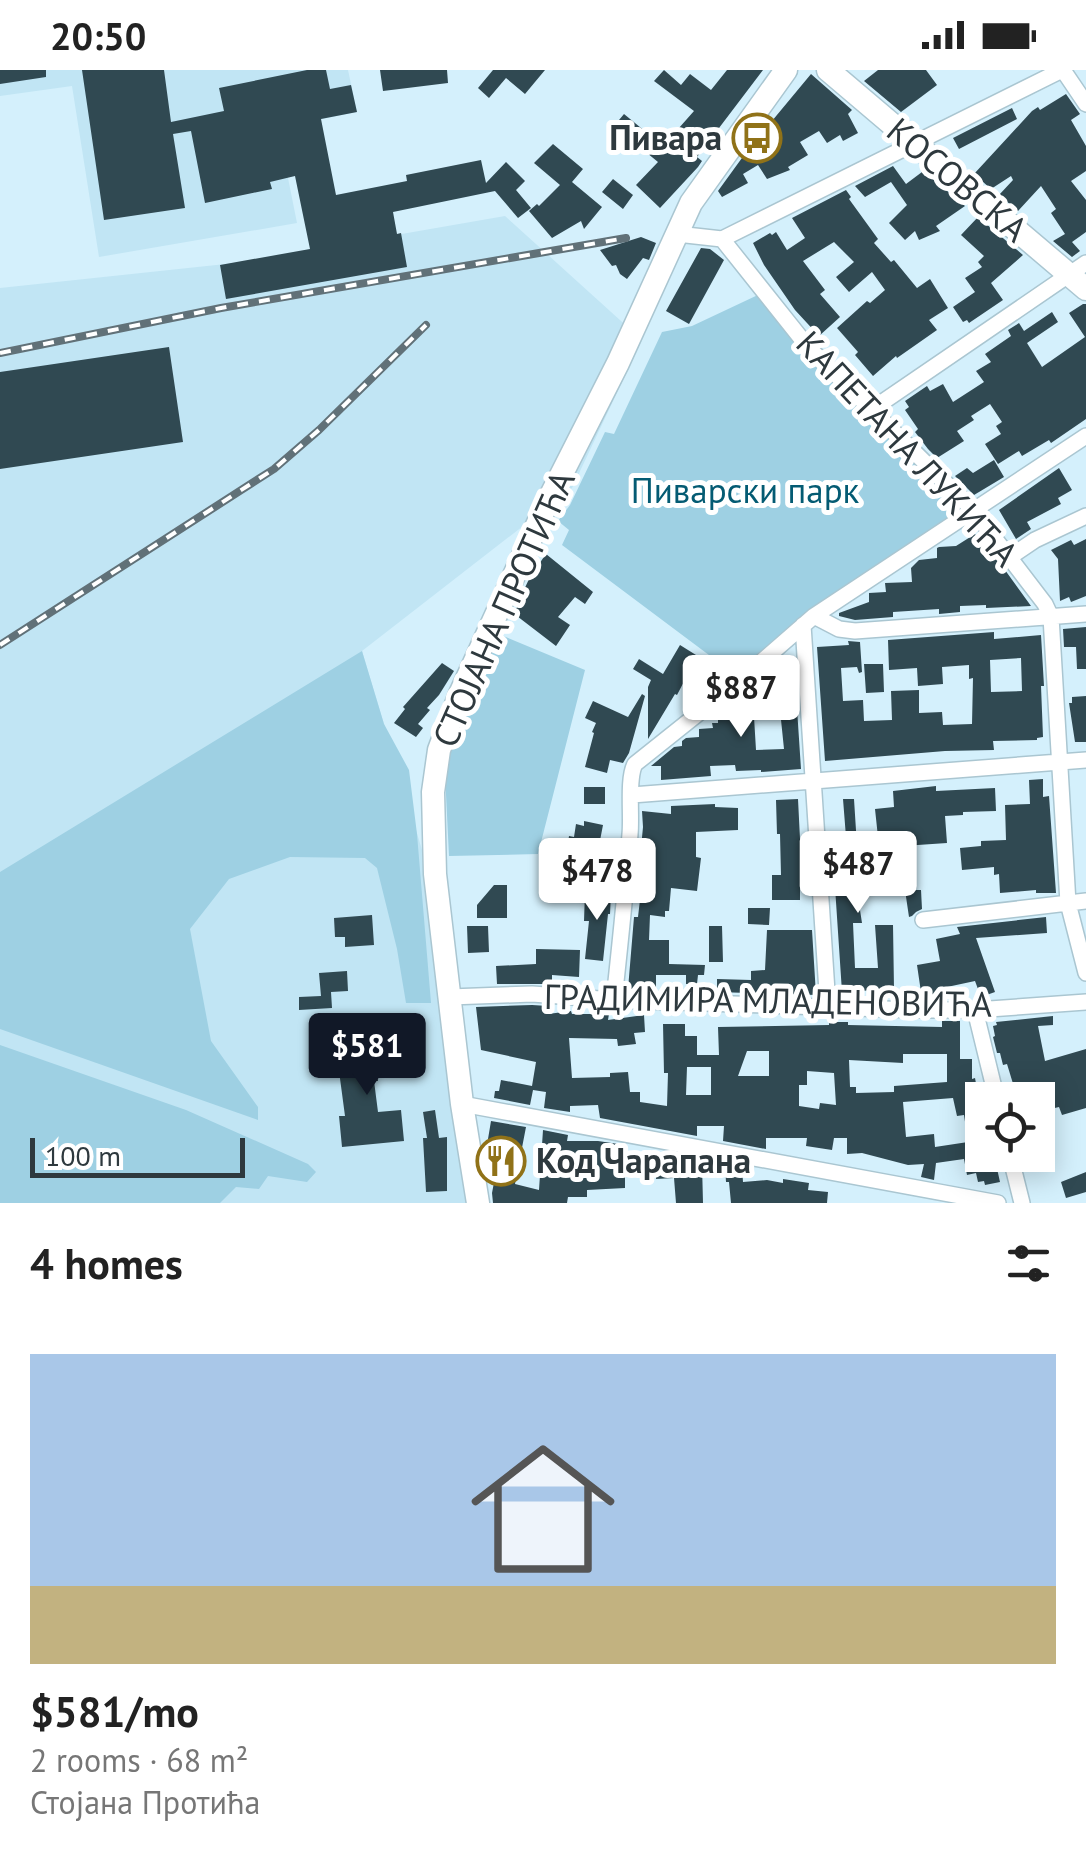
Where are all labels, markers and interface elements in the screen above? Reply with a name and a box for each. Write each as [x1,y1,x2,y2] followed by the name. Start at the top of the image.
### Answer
[50,11,146,60] text: 20:50
[878,107,1038,252] street label: КОСОВСКА
[731,112,783,164] bus stop icon: Пивара
[609,114,722,160] place label: Пивара
[787,321,1029,576] street label: КАПЕТАНА ЛУКИЋА
[421,463,585,754] street label: СТОЈАНА ПРОТИЋА
[631,467,860,513] park label: Пиварски парк
[682,655,800,740] pin: $887
[705,666,777,708] text: $887
[799,831,917,916] pin: $487
[538,838,656,923] pin: $478
[822,842,894,884] text: $487
[561,849,633,891] text: $478
[544,973,993,1027] street label: ГРАДИМИРА МЛАДЕНОВИЋА
[308,1013,426,1098] pin: $581
[331,1024,403,1066] text: $581
[965,1082,1055,1172] map controls
[965,1082,1055,1172] button: locate
[30,1133,245,1178] scale bar
[475,1135,527,1187] restaurant icon: Код Чарапана
[45,1137,121,1174] text: 100 m
[536,1137,751,1183] place label: Код Чарапана
[30,1236,183,1291] text: 4 homes
[1001,1236,1056,1291] icon: filters
[453,1419,633,1599] icon: home
[30,1684,199,1739] text: $581/mo
[30,1739,248,1781] text: 2 rooms · 68 m²
[30,1781,260,1823] text: Стојана Протића

